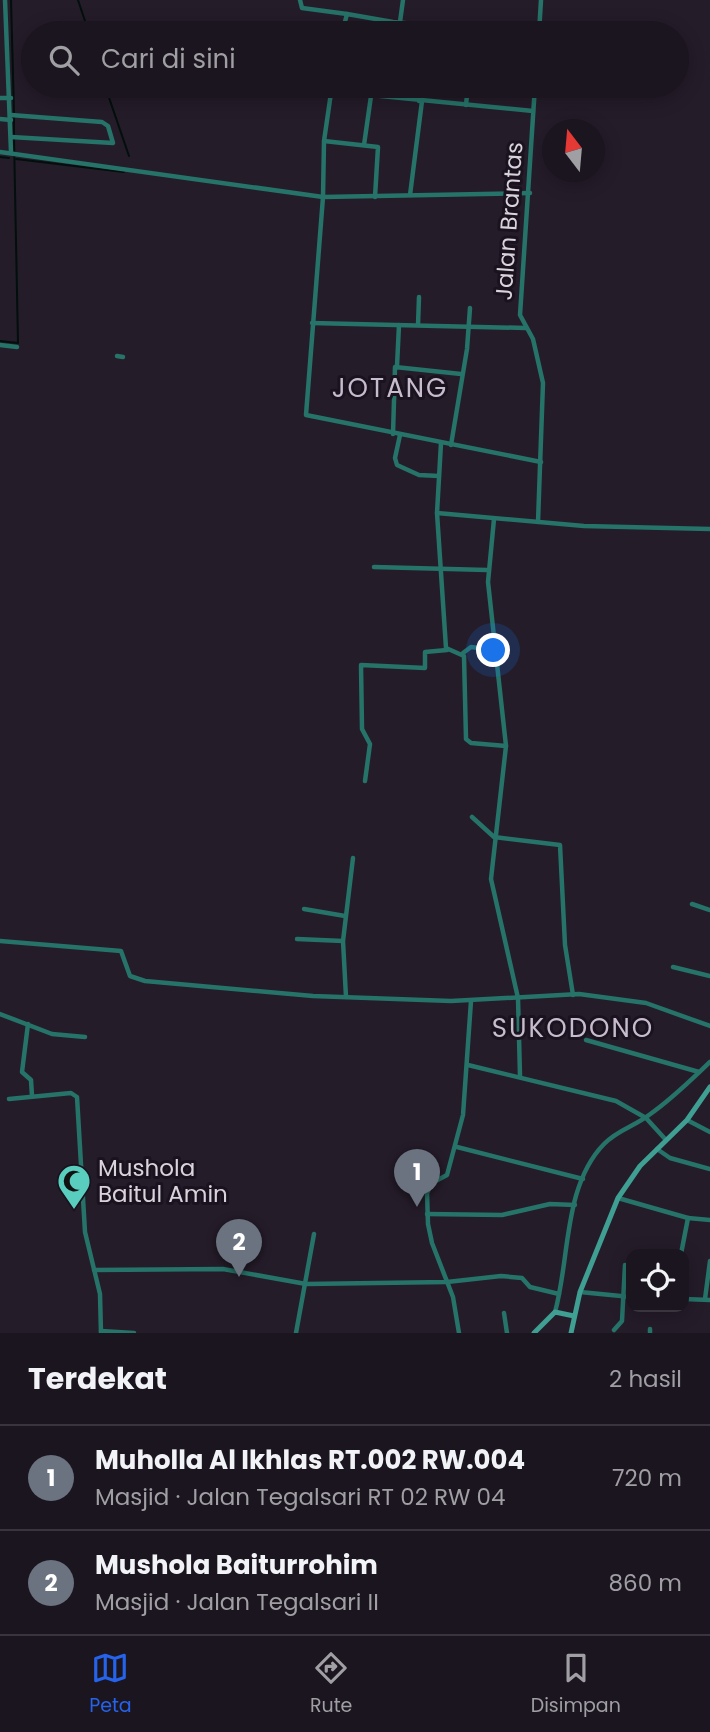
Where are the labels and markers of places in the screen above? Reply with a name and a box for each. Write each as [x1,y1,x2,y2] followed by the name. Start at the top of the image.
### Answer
[394,1149,440,1207] pin: 1
[98,1152,228,1210] place label: Mushola Baitul Amin
[55,1162,93,1211] mosque icon: Mushola Baitul Amin
[216,1219,262,1277] pin: 2

